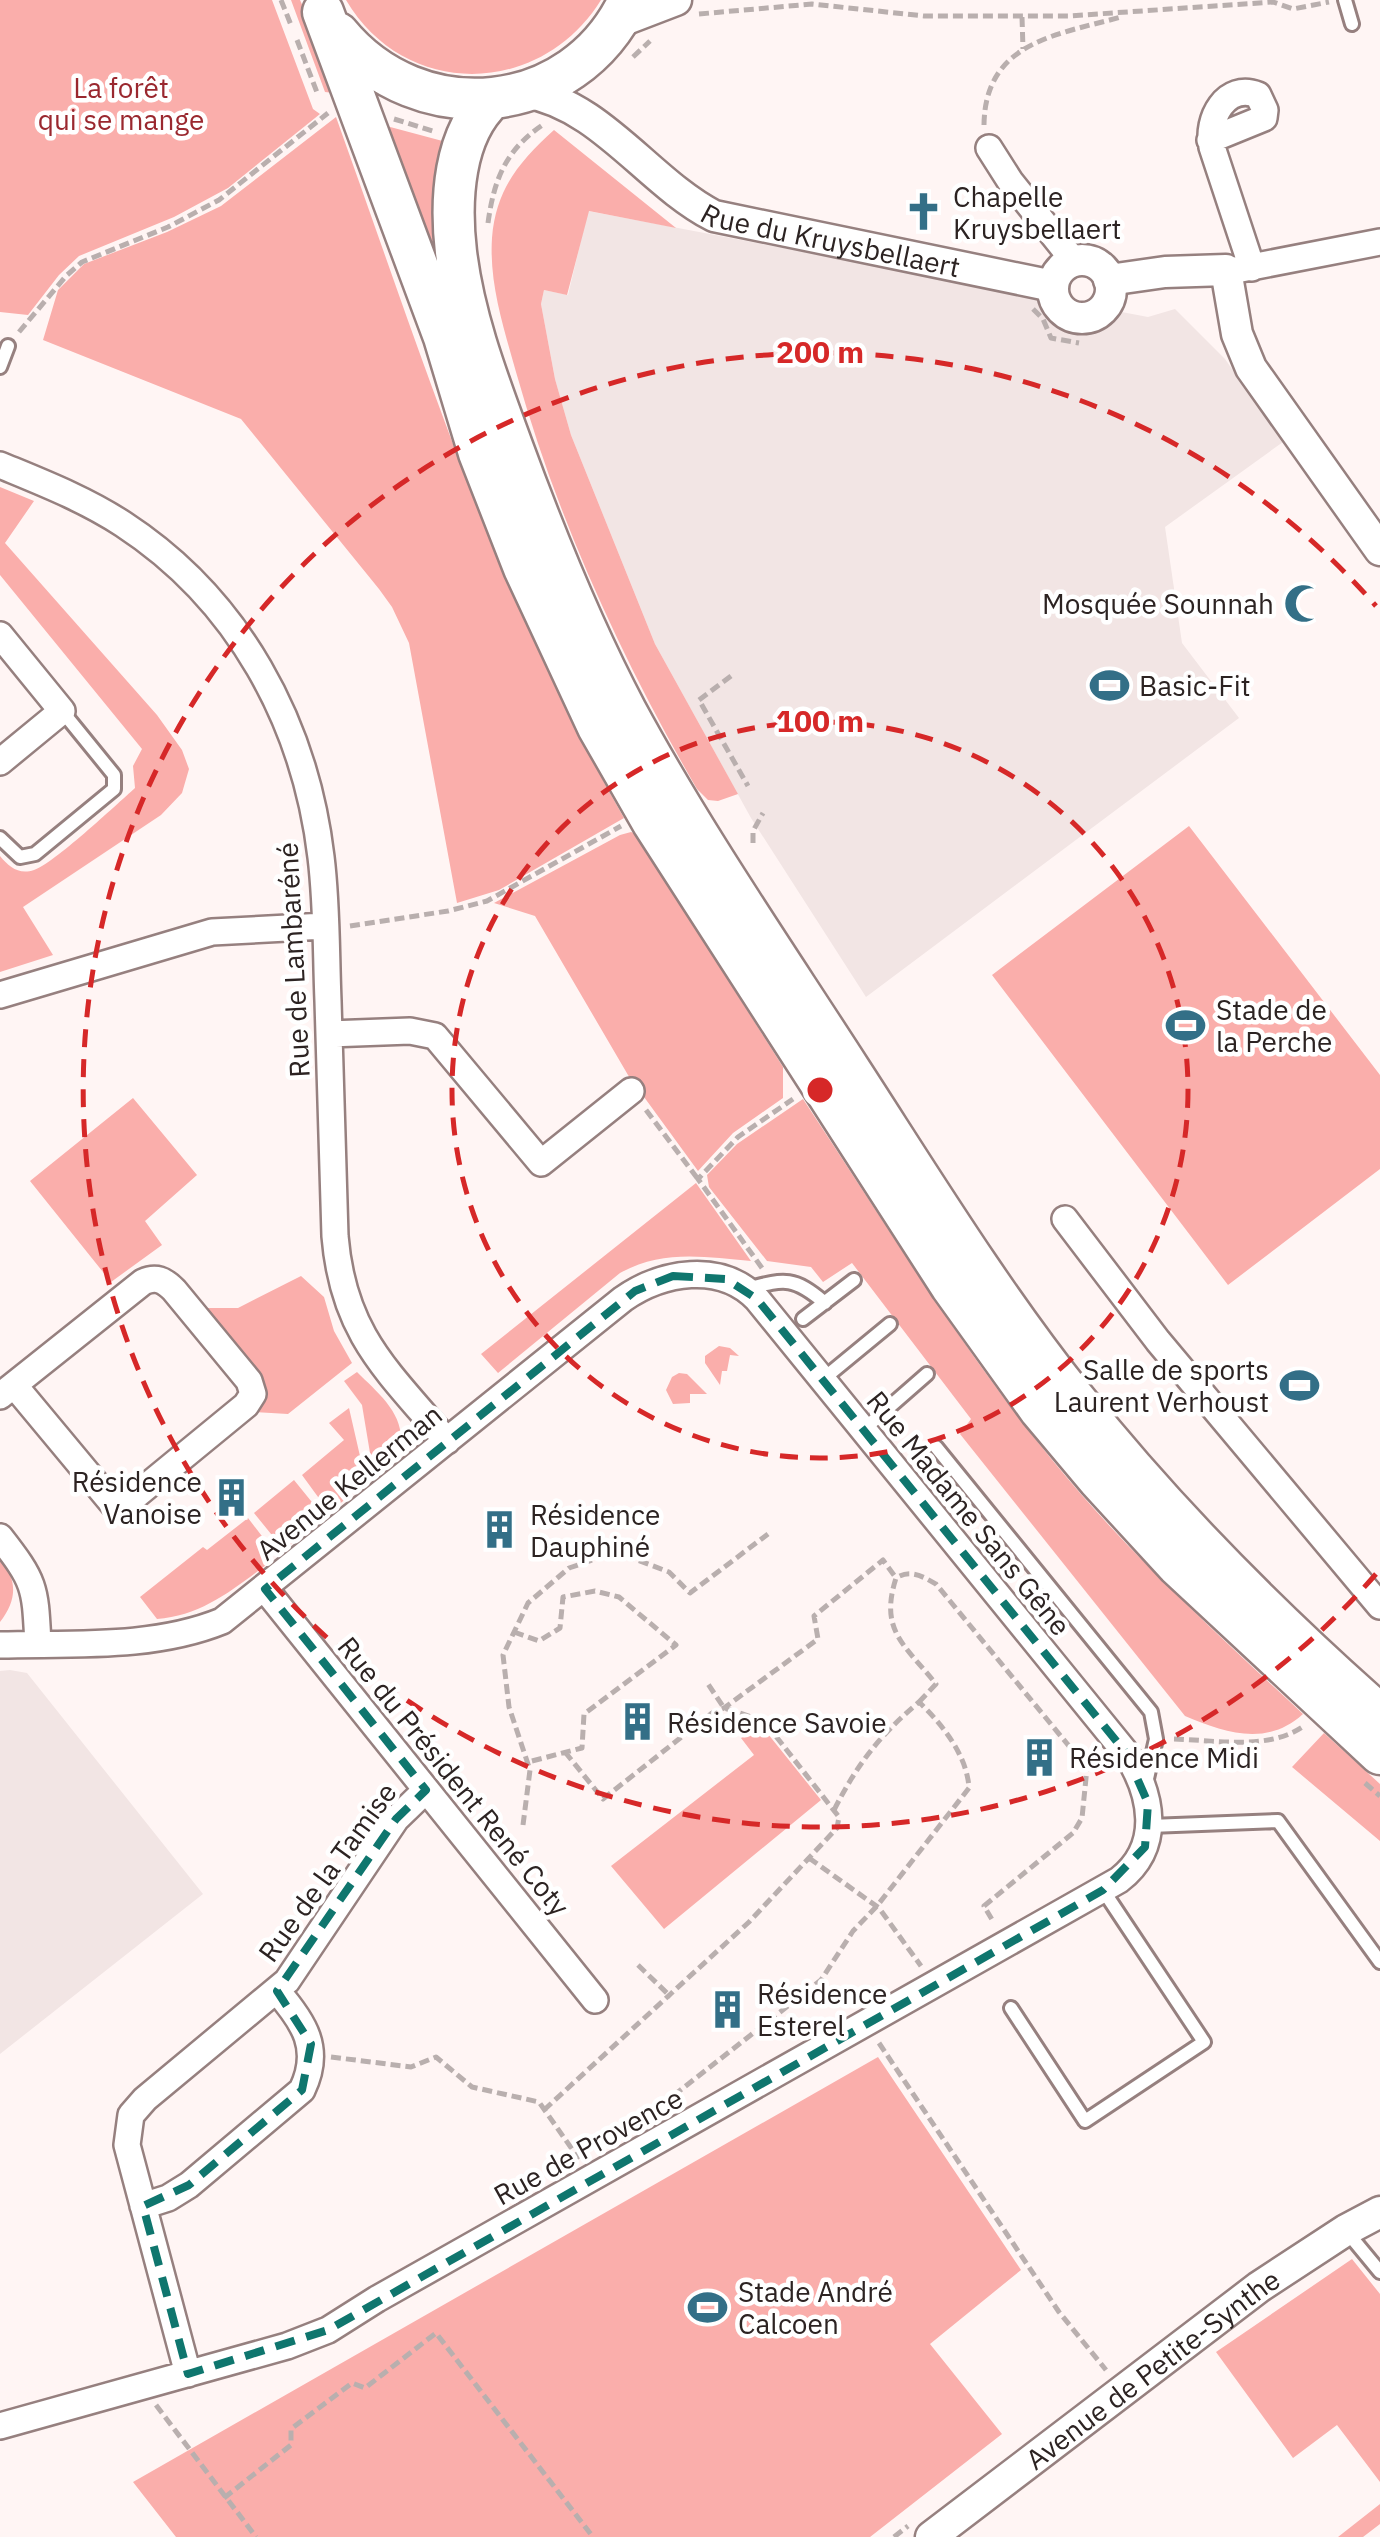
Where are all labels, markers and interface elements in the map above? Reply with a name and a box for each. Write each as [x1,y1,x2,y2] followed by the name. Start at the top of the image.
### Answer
[38,69,204,138] park label: La forêt qui se mange
[953,178,1121,247] place label: Chapelle Kruysbellaert
[902,191,944,233] church icon: Chapelle Kruysbellaert
[695,194,964,285] street label: Rue du Kruysbellaert
[776,332,864,371] text: 200 m
[1283,582,1325,624] mosque icon: Mosquée Sounnah
[1042,585,1274,622] place label: Mosquée Sounnah
[1088,664,1130,706] sports icon: Basic-Fit
[1139,667,1251,704] place label: Basic-Fit
[776,701,864,740] text: 100 m
[268,841,318,1079] street label: Rue de Lambaréné
[1216,991,1332,1060] place label: Stade de la Perche
[1165,1004,1207,1046] sports icon: Stade de la Perche
[802,1072,838,1108] centre of rings
[1054,1351,1269,1420] place label: Salle de sports Laurent Verhoust
[1278,1364,1320,1406] sports icon: Salle de sports Laurent Verhoust
[859,1383,1079,1643] street label: Rue Madame Sans Gêne
[249,1396,449,1568] street label: Avenue Kellerman
[72,1463,202,1532] place label: Résidence Vanoise
[211,1476,253,1518] building icon: Résidence Vanoise
[530,1496,660,1565] place label: Résidence Dauphiné
[479,1509,521,1551] building icon: Résidence Dauphiné
[330,1629,578,1923] street label: Rue du Président René Coty
[616,1701,658,1743] building icon: Résidence Savoie
[667,1704,887,1741] place label: Résidence Savoie
[1018,1736,1060,1778] building icon: Résidence Midi
[1069,1739,1259,1776] place label: Résidence Midi
[250,1775,404,1969] street label: Rue de la Tamise
[757,1975,887,2044] place label: Résidence Esterel
[706,1988,748,2030] building icon: Résidence Esterel
[487,2079,689,2213] street label: Rue de Provence
[1017,2260,1286,2477] street label: Avenue de Petite-Synthe
[738,2273,893,2342] place label: Stade André Calcoen
[687,2286,729,2328] sports icon: Stade André Calcoen

